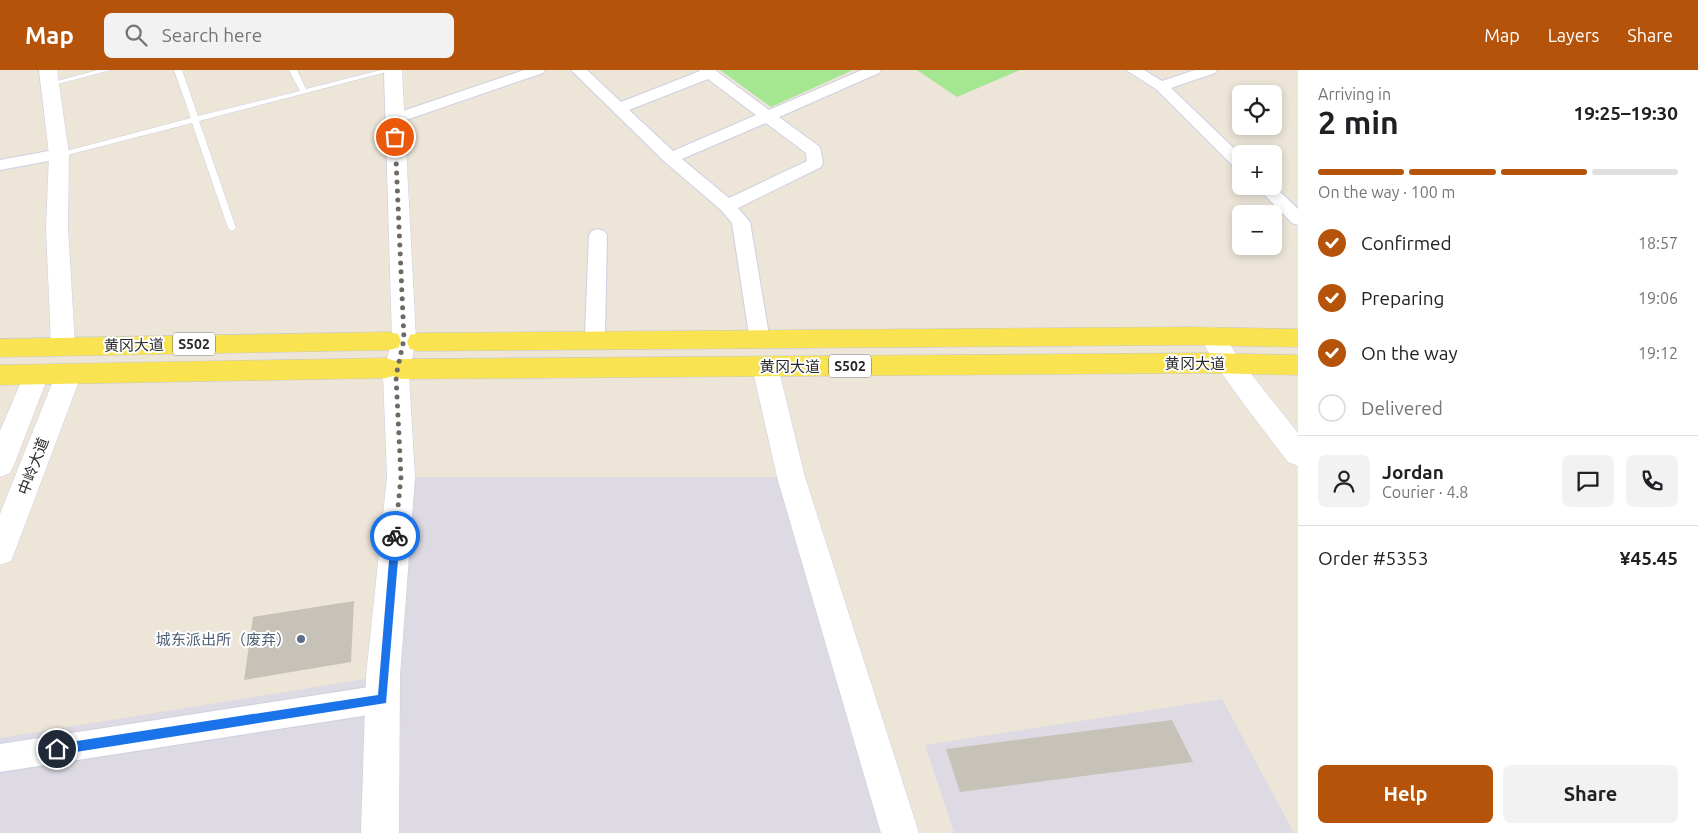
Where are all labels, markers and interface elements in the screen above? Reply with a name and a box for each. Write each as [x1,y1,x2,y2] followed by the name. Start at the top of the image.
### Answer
[104,13,454,58] search box
[122,21,150,49] icon: search
[25,22,74,49] text: Map
[162,24,262,46] text: Search here
[1484,25,1520,45] text: Map
[1548,25,1599,45] text: Layers
[1627,25,1673,45] text: Share
[1232,85,1282,255] map controls
[1232,85,1282,135] button: locate
[1318,85,1391,103] text: Arriving in
[1573,102,1678,124] text: 19:25–19:30
[1318,104,1399,140] text: 2 min
[374,116,416,158] pin
[381,123,409,151] icon: bag
[1232,145,1282,195] button: +
[1318,183,1455,201] text: On the way · 100 m
[1232,205,1282,255] button: −
[1318,229,1346,257] icon: check
[1361,232,1452,254] text: Confirmed
[1638,234,1678,252] text: 18:57
[1318,284,1346,312] icon: check
[1361,287,1445,309] text: Preparing
[1638,289,1678,307] text: 19:06
[173,332,215,356] road number: S502
[104,336,164,354] street label: 黄冈大道
[1318,339,1346,367] icon: check
[1361,342,1458,364] text: On the way
[1638,344,1678,362] text: 19:12
[829,354,871,378] road number: S502
[1165,355,1225,372] street label: 黄冈大道
[760,358,820,375] street label: 黄冈大道
[1361,397,1443,419] text: Delivered
[14,435,52,497] street label: 中岭大道
[1318,455,1370,507] button: person
[1562,455,1614,507] button: chat
[1626,455,1678,507] button: phone
[1382,461,1444,483] text: Jordan
[1382,483,1468,501] text: Courier · 4.8
[370,511,420,561] courier
[381,522,409,550] icon: bike
[1318,547,1428,569] text: Order #5353
[1620,547,1678,569] text: ¥45.45
[156,631,291,648] place label: 城东派出所（废弃）
[295,633,307,645] marker: 城东派出所（废弃）
[36,728,78,770] pin
[43,735,71,763] icon: home
[1318,765,1493,823] button: Help
[1503,765,1678,823] button: Share

